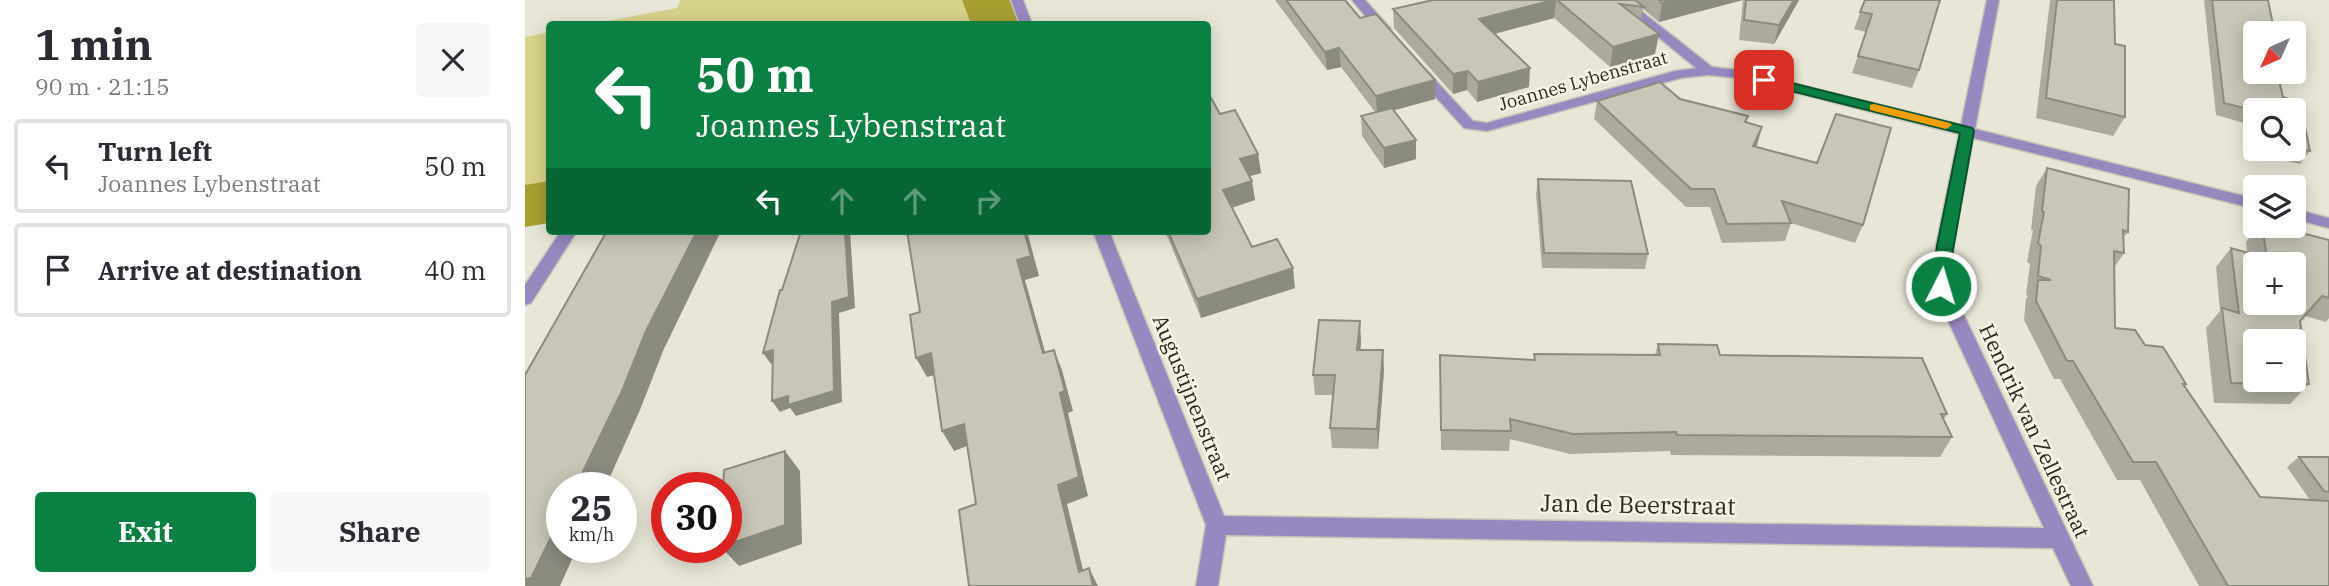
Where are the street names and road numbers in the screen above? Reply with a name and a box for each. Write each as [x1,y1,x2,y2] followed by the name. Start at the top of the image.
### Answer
[1496,45,1670,116] street label: Joannes Lybenstraat
[1147,310,1239,485] street label: Augustijnenstraat
[1973,319,2097,542] street label: Hendrik van Zellestraat
[1540,486,1736,522] street label: Jan de Beerstraat

